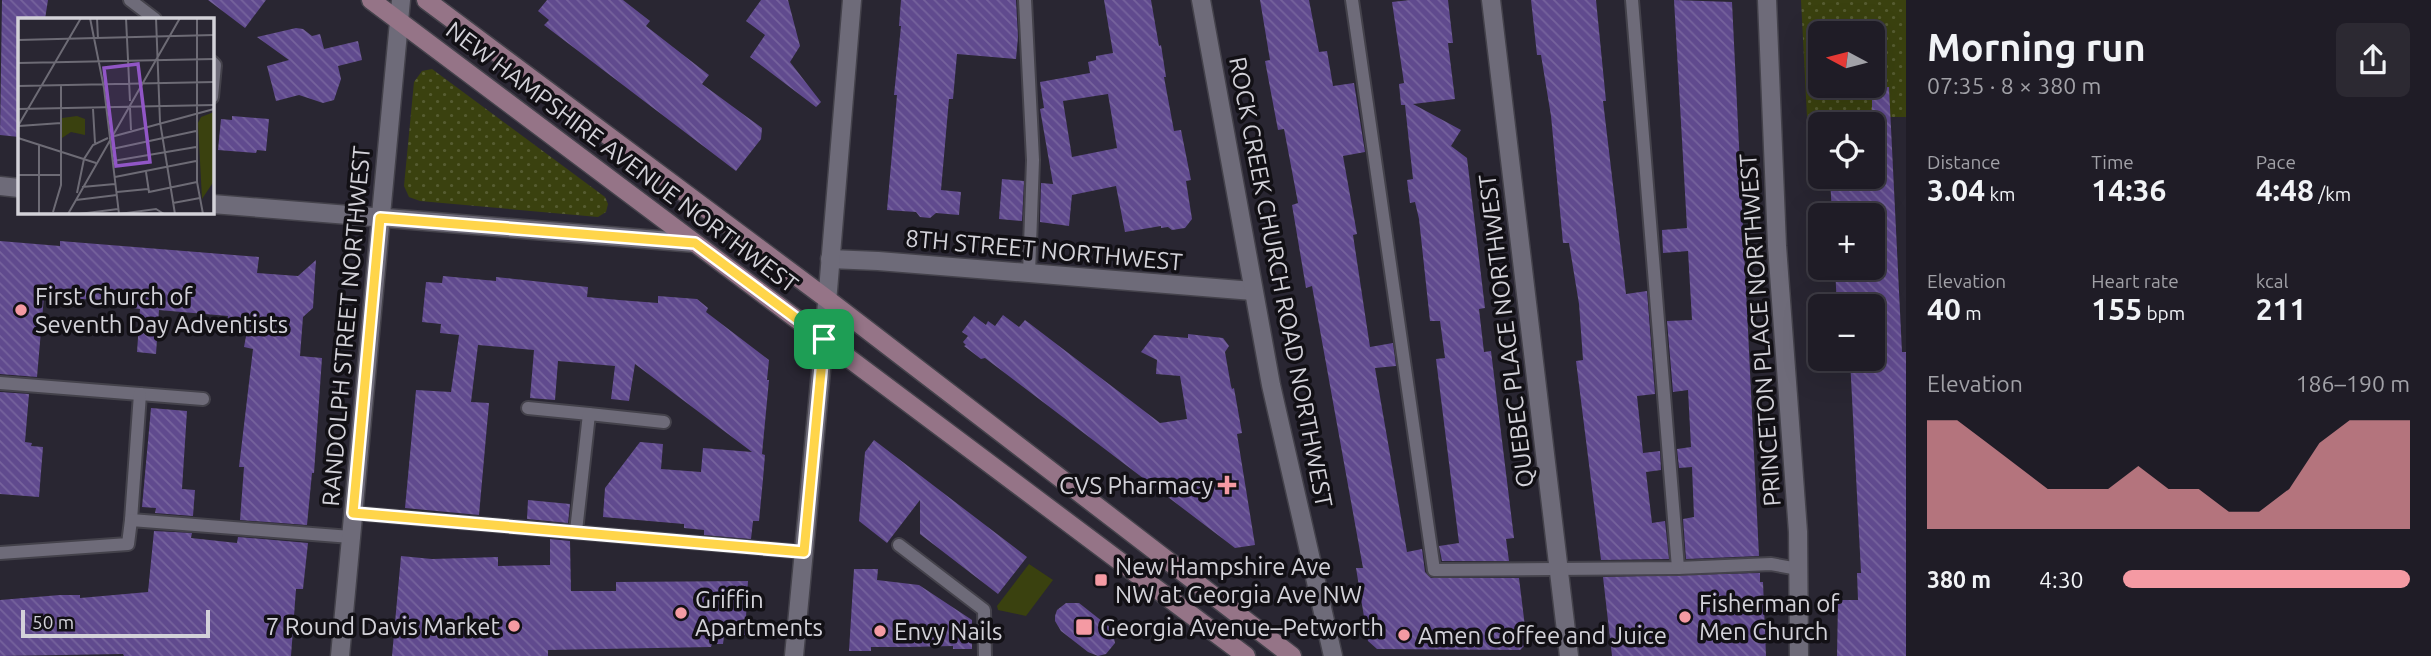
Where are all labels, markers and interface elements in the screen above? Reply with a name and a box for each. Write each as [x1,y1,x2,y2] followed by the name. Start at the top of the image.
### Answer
[441,16,803,298] street label: NEW HAMPSHIRE AVENUE NORTHWEST
[18,18,214,214] inset map
[1808,21,1885,98] north arrow
[1808,21,1885,371] map controls
[2336,23,2410,97] button: share
[1927,26,2146,68] text: Morning run
[1224,54,1338,510] street label: ROCK CREEK CHURCH ROAD NORTHWEST
[1927,73,2101,98] text: 07:35 · 8 × 380 m
[1808,112,1885,189] button: locate
[317,145,375,507] street label: RANDOLPH STREET NORTHWEST
[1927,151,2001,173] text: Distance
[2091,151,2134,173] text: Time
[2256,151,2296,173] text: Pace
[1734,153,1786,507] street label: PRINCETON PLACE NORTHWEST
[1473,173,1539,489] street label: QUEBEC PLACE NORTHWEST
[1927,173,1985,207] text: 3.04
[2091,173,2166,207] text: 14:36
[2256,173,2314,207] text: 4:48
[1985,183,2015,205] text: km
[2314,183,2351,205] text: /km
[1808,203,1885,280] button: +
[904,224,1184,276] street label: 8TH STREET NORTHWEST
[1927,270,2006,292] text: Elevation
[2091,270,2179,292] text: Heart rate
[2256,270,2288,292] text: kcal
[35,283,288,338] place label: First Church of Seventh Day Adventists
[1927,292,1961,326] text: 40
[2091,292,2142,326] text: 155
[2256,292,2306,326] text: 211
[1808,294,1885,371] button: −
[13,302,29,318] marker: First Church of Seventh Day Adventists
[1961,302,1982,324] text: m
[2142,302,2185,324] text: bpm
[794,309,854,369] pin
[805,320,843,358] icon: arrive
[1927,371,2023,396] text: Elevation
[2296,371,2410,396] text: 186–190 m
[1059,472,1213,499] place label: CVS Pharmacy
[1219,477,1235,493] marker: CVS Pharmacy
[1115,553,1362,608] place label: New Hampshire Ave NW at Georgia Ave NW
[1927,567,1991,592] text: 380 m
[2039,567,2084,592] text: 4:30
[1093,572,1109,588] marker: New Hampshire Ave NW at Georgia Ave NW
[695,586,823,641] place label: Griffin Apartments
[1699,590,1840,645] place label: Fisherman of Men Church
[673,605,689,621] marker: Griffin Apartments
[21,607,210,639] scale bar
[1677,609,1693,625] marker: Fisherman of Men Church
[32,611,74,633] text: 50 m
[266,613,501,640] place label: 7 Round Davis Market
[1100,614,1384,641] place label: Georgia Avenue–Petworth
[1074,617,1094,637] marker: Georgia Avenue–Petworth
[506,618,522,634] marker: 7 Round Davis Market
[894,618,1002,645] place label: Envy Nails
[1418,622,1667,649] place label: Amen Coffee and Juice
[872,623,888,639] marker: Envy Nails
[1396,627,1412,643] marker: Amen Coffee and Juice

